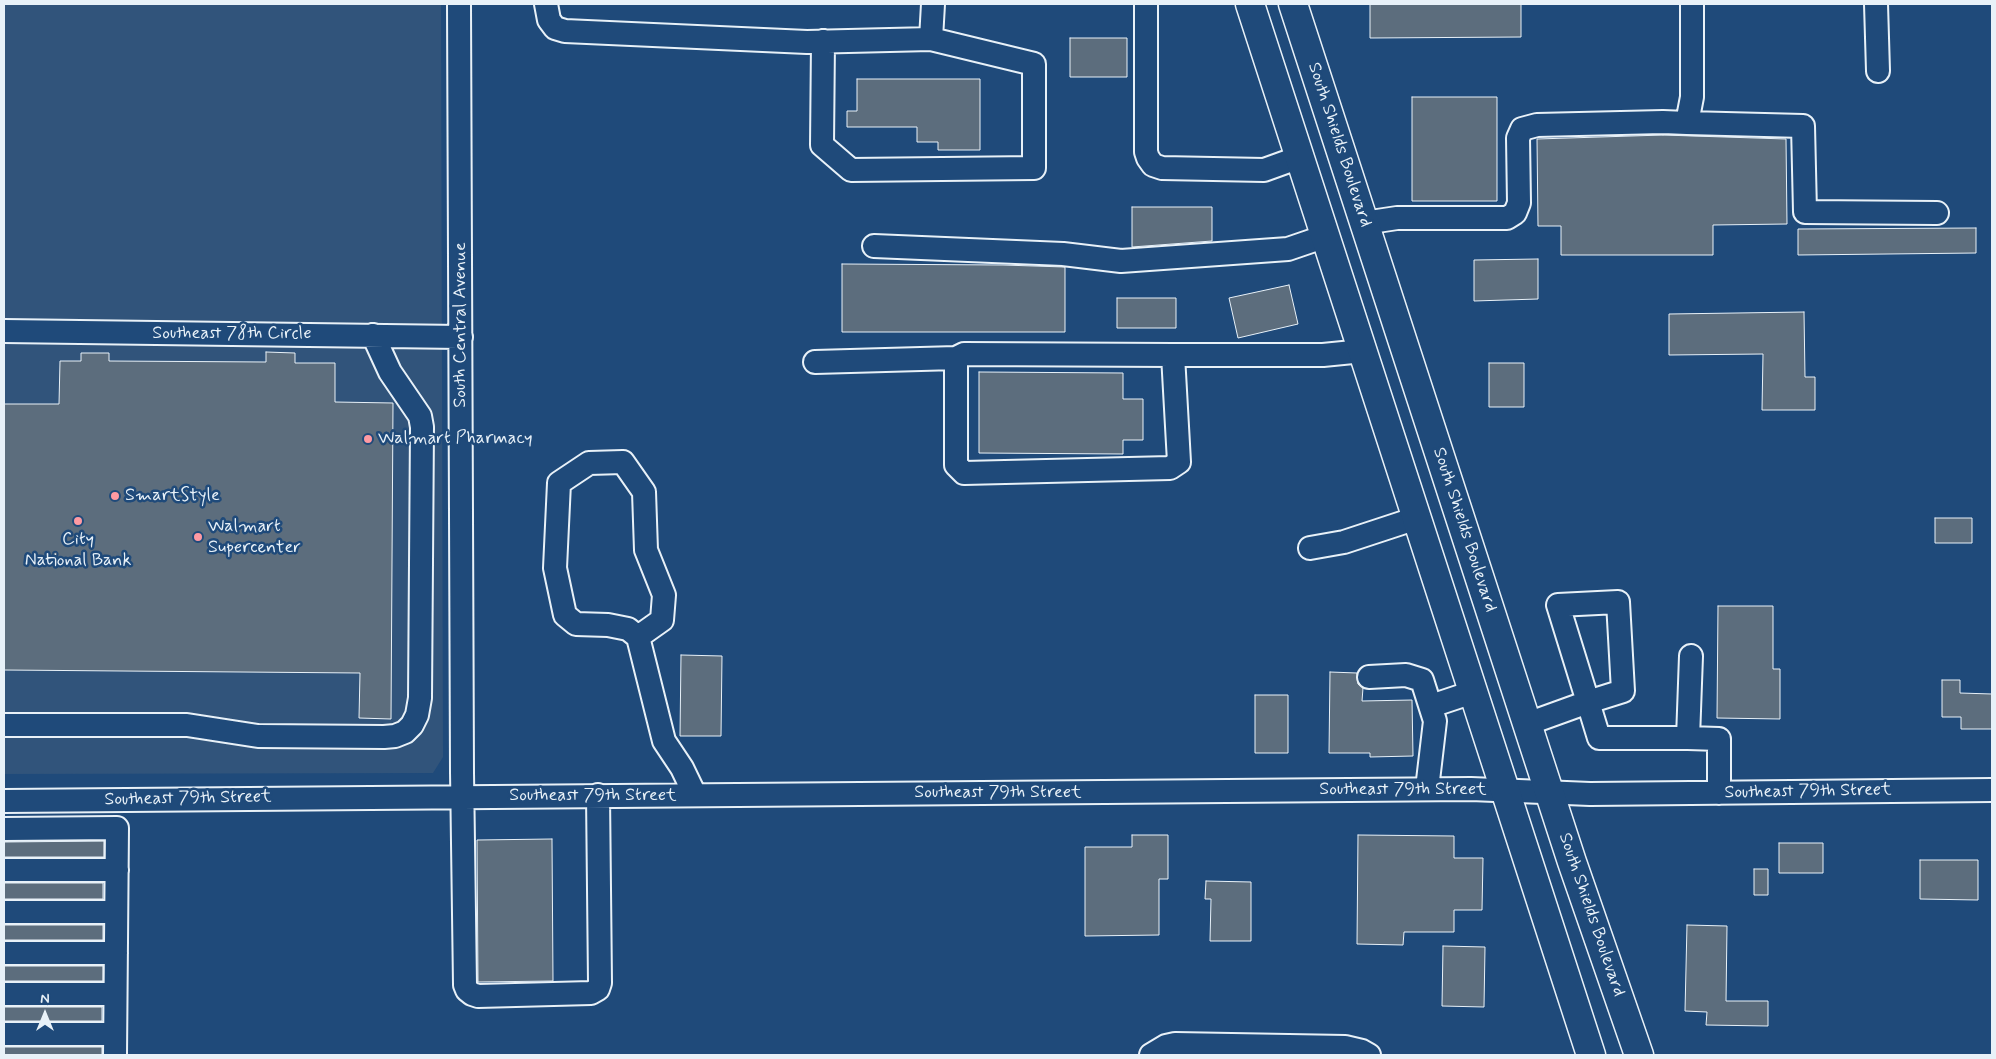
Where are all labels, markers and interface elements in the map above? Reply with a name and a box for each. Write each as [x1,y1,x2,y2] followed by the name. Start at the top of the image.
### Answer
[1302,60,1376,230] street label: South Shields Boulevard
[450,242,472,408] street label: South Central Avenue
[152,323,312,345] street label: Southeast 78th Circle
[378,428,532,450] place label: Walmart Pharmacy
[362,433,374,445] marker: Walmart Pharmacy
[1427,445,1501,615] street label: South Shields Boulevard
[125,485,220,507] place label: SmartStyle
[109,490,121,502] marker: SmartStyle
[72,515,84,527] marker: City National Bank
[208,516,301,558] place label: Walmart Supercenter
[25,529,131,572] place label: City National Bank
[192,531,204,543] marker: Walmart Supercenter
[1319,779,1487,801] street label: Southeast 79th Street
[1724,780,1892,804] street label: Southeast 79th Street
[914,782,1082,804] street label: Southeast 79th Street
[509,785,677,807] street label: Southeast 79th Street
[104,787,272,811] street label: Southeast 79th Street
[1553,830,1629,1000] street label: South Shields Boulevard
[20,989,70,1039] north arrow
[40,990,50,1008] text: N

